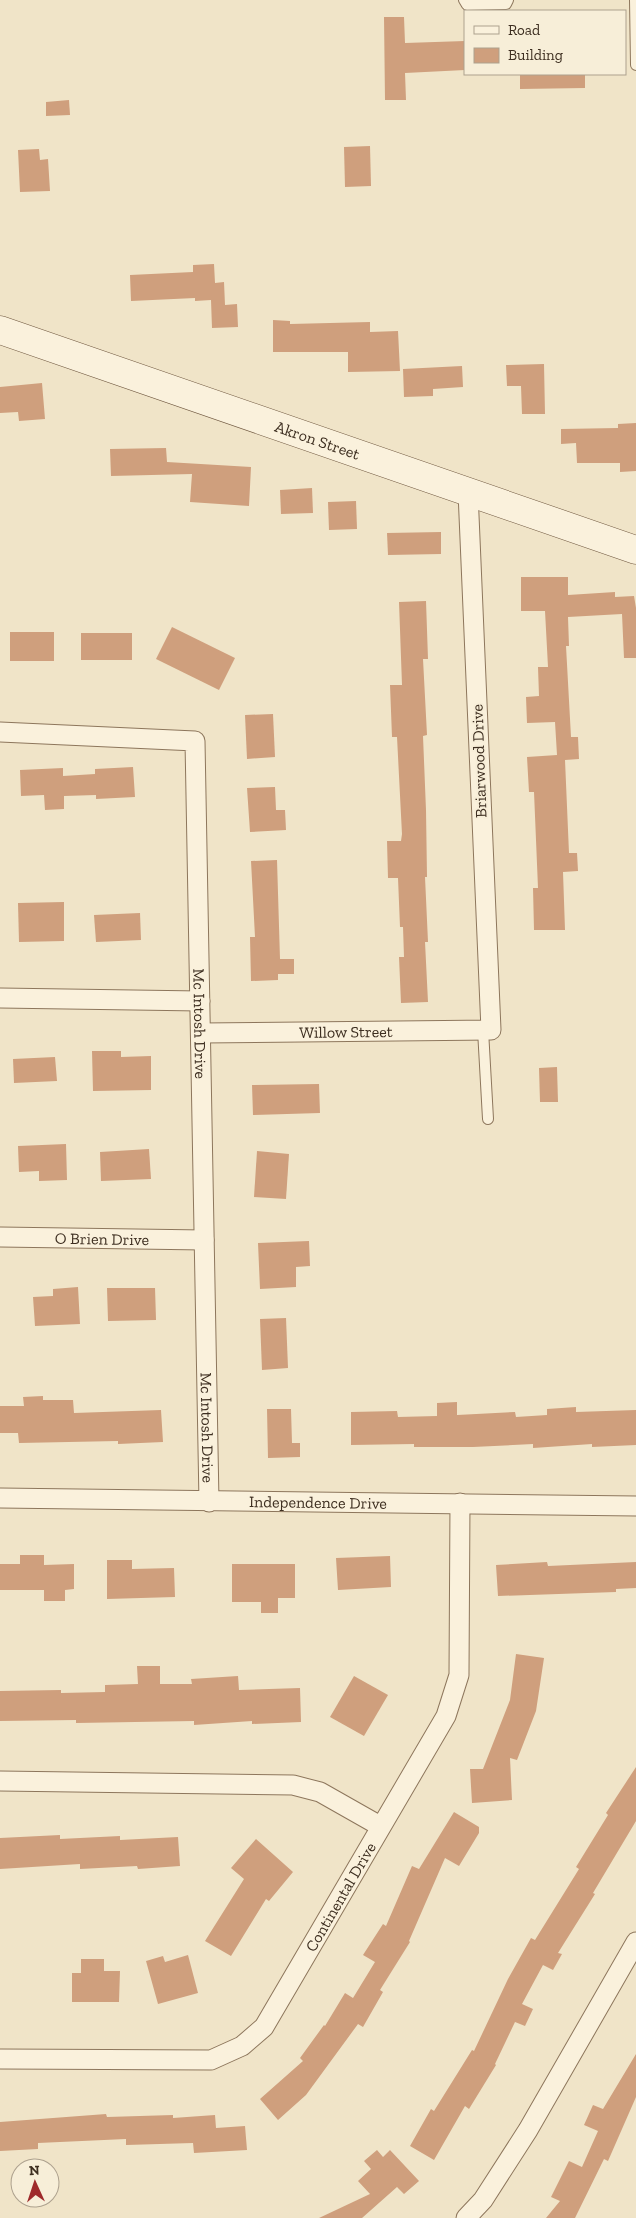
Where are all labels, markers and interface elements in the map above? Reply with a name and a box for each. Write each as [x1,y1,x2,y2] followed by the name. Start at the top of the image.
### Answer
[464,10,626,75] legend
[508,21,541,39] text: Road
[508,46,563,64] text: Building
[273,416,363,463] street label: Akron Street
[468,704,490,818] street label: Briarwood Drive
[190,968,211,1079] street label: Mc Intosh Drive
[299,1022,393,1041] street label: Willow Street
[55,1228,149,1249] street label: O Brien Drive
[197,1372,218,1483] street label: Mc Intosh Drive
[249,1492,387,1512] street label: Independence Drive
[301,1839,380,1955] street label: Continental Drive
[10,2158,60,2208] north arrow
[29,2162,40,2179] text: N

